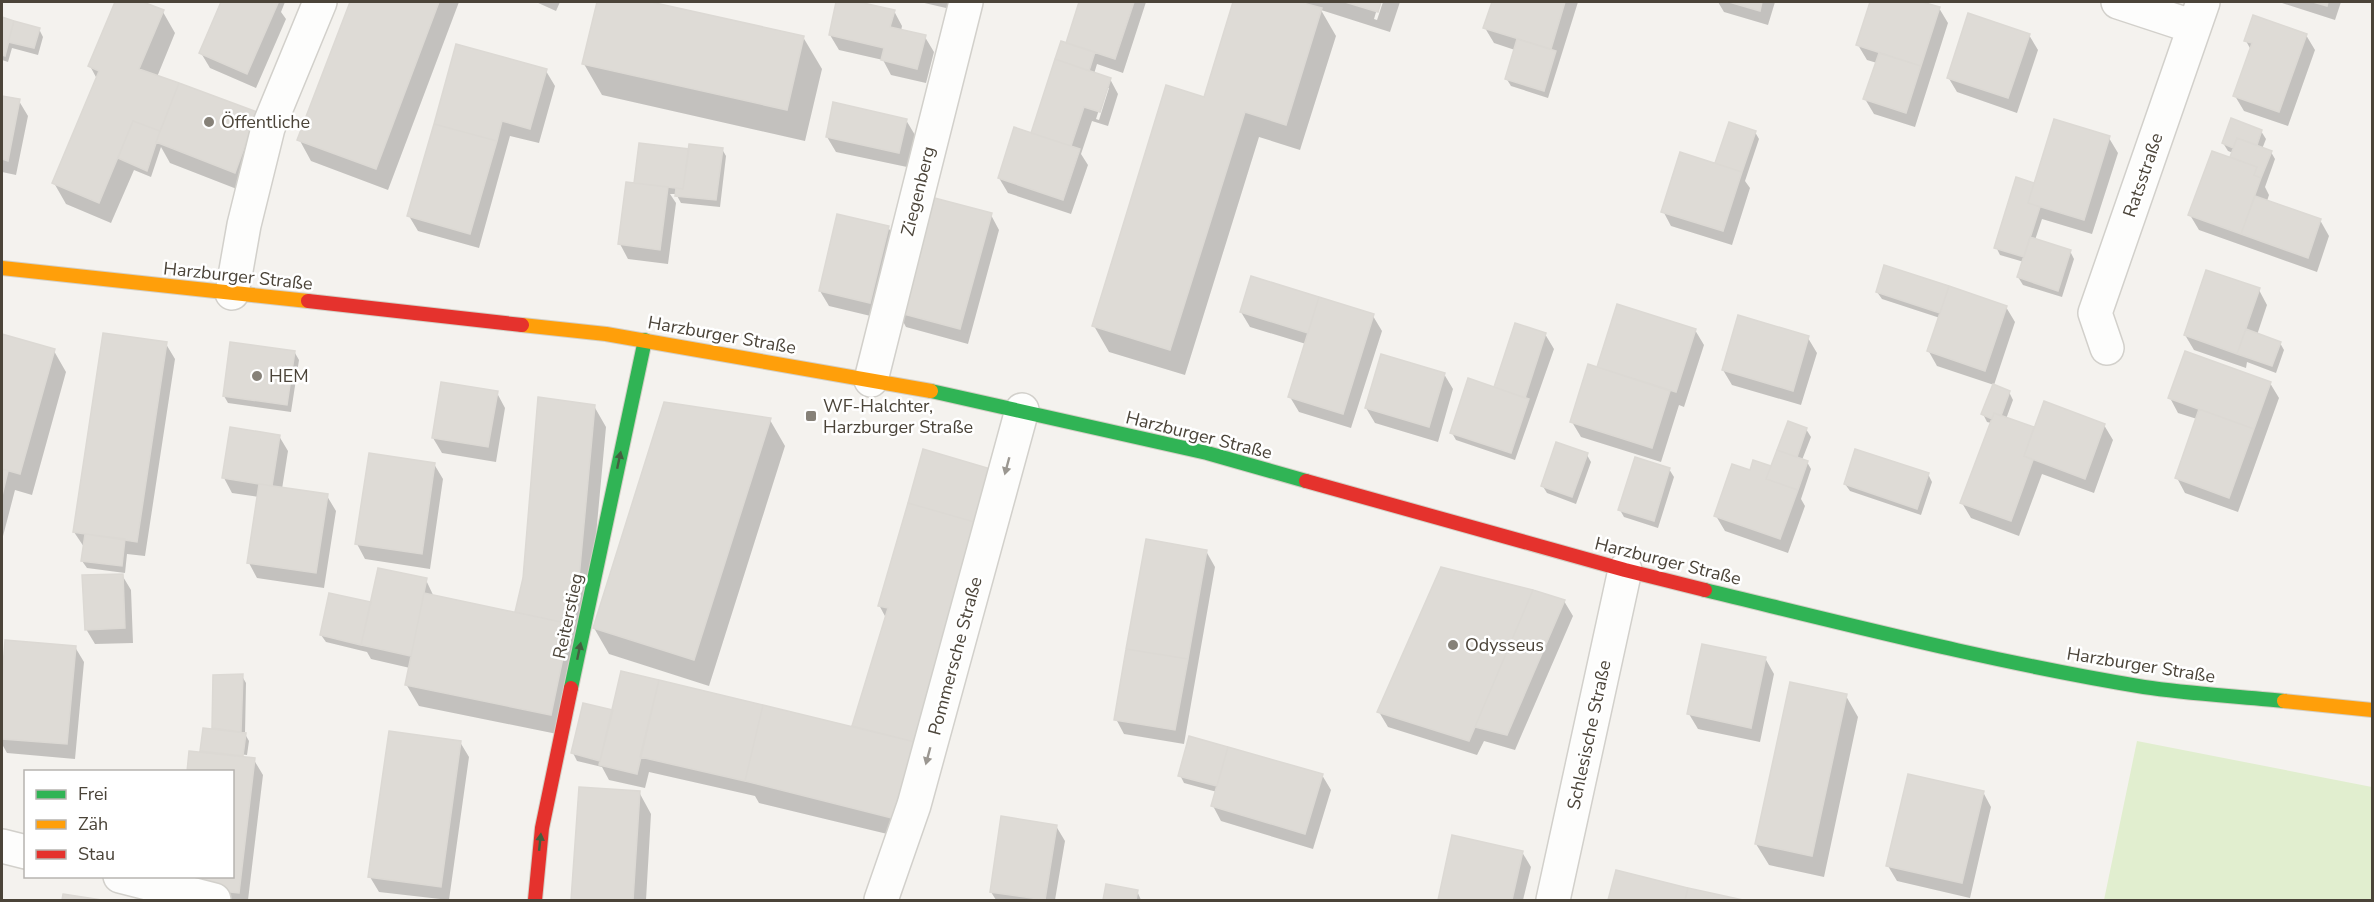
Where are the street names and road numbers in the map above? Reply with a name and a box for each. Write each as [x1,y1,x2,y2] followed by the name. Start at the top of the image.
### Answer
[2117,130,2169,220] street label: Ratsstraße
[895,144,941,238] street label: Ziegenberg
[162,256,314,296] street label: Harzburger Straße
[646,310,798,360] street label: Harzburger Straße
[1123,405,1275,465] street label: Harzburger Straße
[1592,531,1744,591] street label: Harzburger Straße
[547,571,589,661] street label: Reiterstieg
[922,574,988,738] street label: Pommersche Straße
[2065,641,2217,689] street label: Harzburger Straße
[1561,658,1617,812] street label: Schlesische Straße

